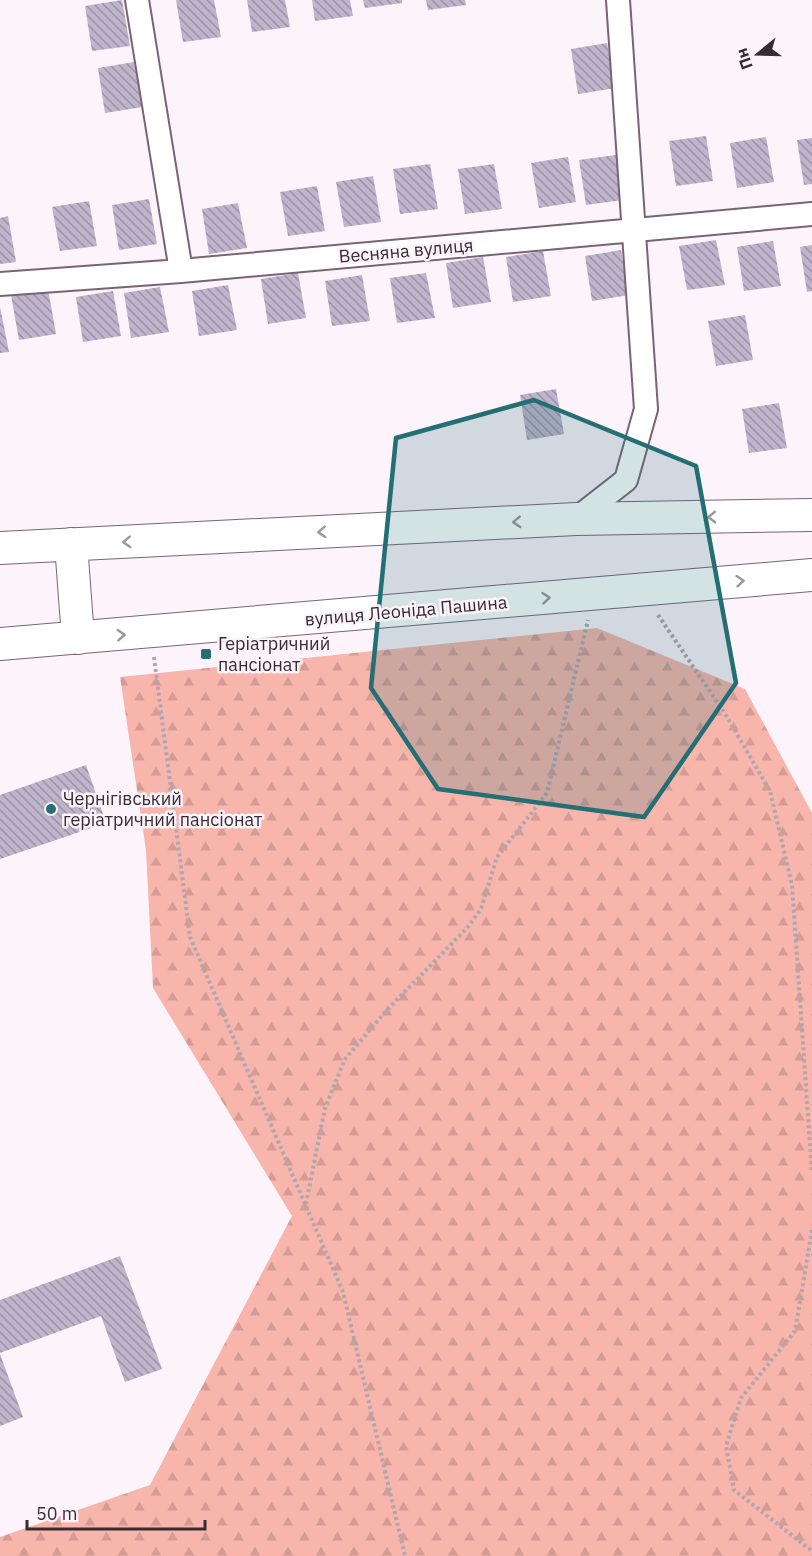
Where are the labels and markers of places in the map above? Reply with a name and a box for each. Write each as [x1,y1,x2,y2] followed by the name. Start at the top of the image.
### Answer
[218,632,330,676] place label: Геріатричний пансіонат
[199,647,213,661] marker: Геріатричний пансіонат
[63,787,263,831] place label: Чернігівський геріатричний пансіонат
[44,802,58,816] marker: Чернігівський геріатричний пансіонат

